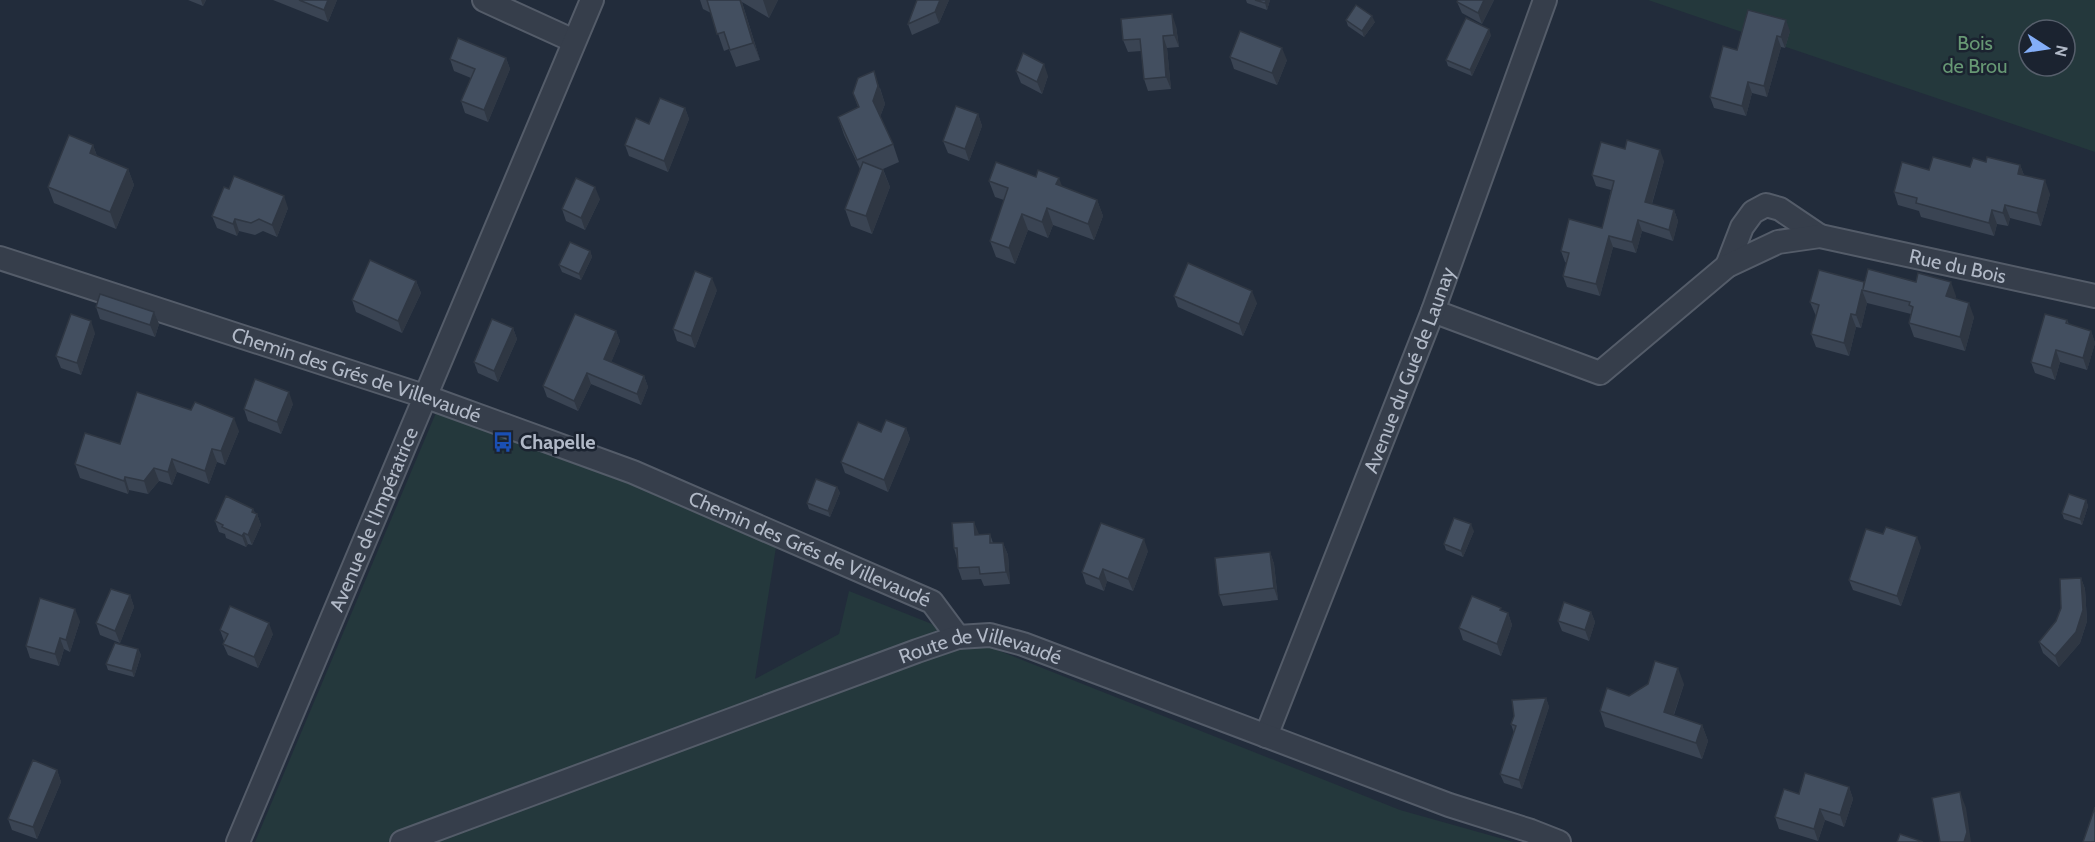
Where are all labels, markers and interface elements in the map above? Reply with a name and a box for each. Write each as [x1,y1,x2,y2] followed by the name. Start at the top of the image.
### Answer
[2017,18,2077,78] north arrow
[1942,31,2008,78] park label: Bois de Brou
[2051,44,2072,59] text: N
[1907,244,2009,288] street label: Rue du Bois
[1358,264,1460,477] street label: Avenue du Gué de Launay
[229,322,484,428] street label: Chemin des Grés de Villevaudé
[324,424,423,615] street label: Avenue de l'Impératrice
[491,430,515,454] bus stop icon: Chapelle
[520,430,596,454] place label: Chapelle
[685,486,934,612] street label: Chemin des Grés de Villevaudé
[895,623,1065,670] text: Route de Villevaudé
[896,649,1064,673] street label: Route de Villevaudé

